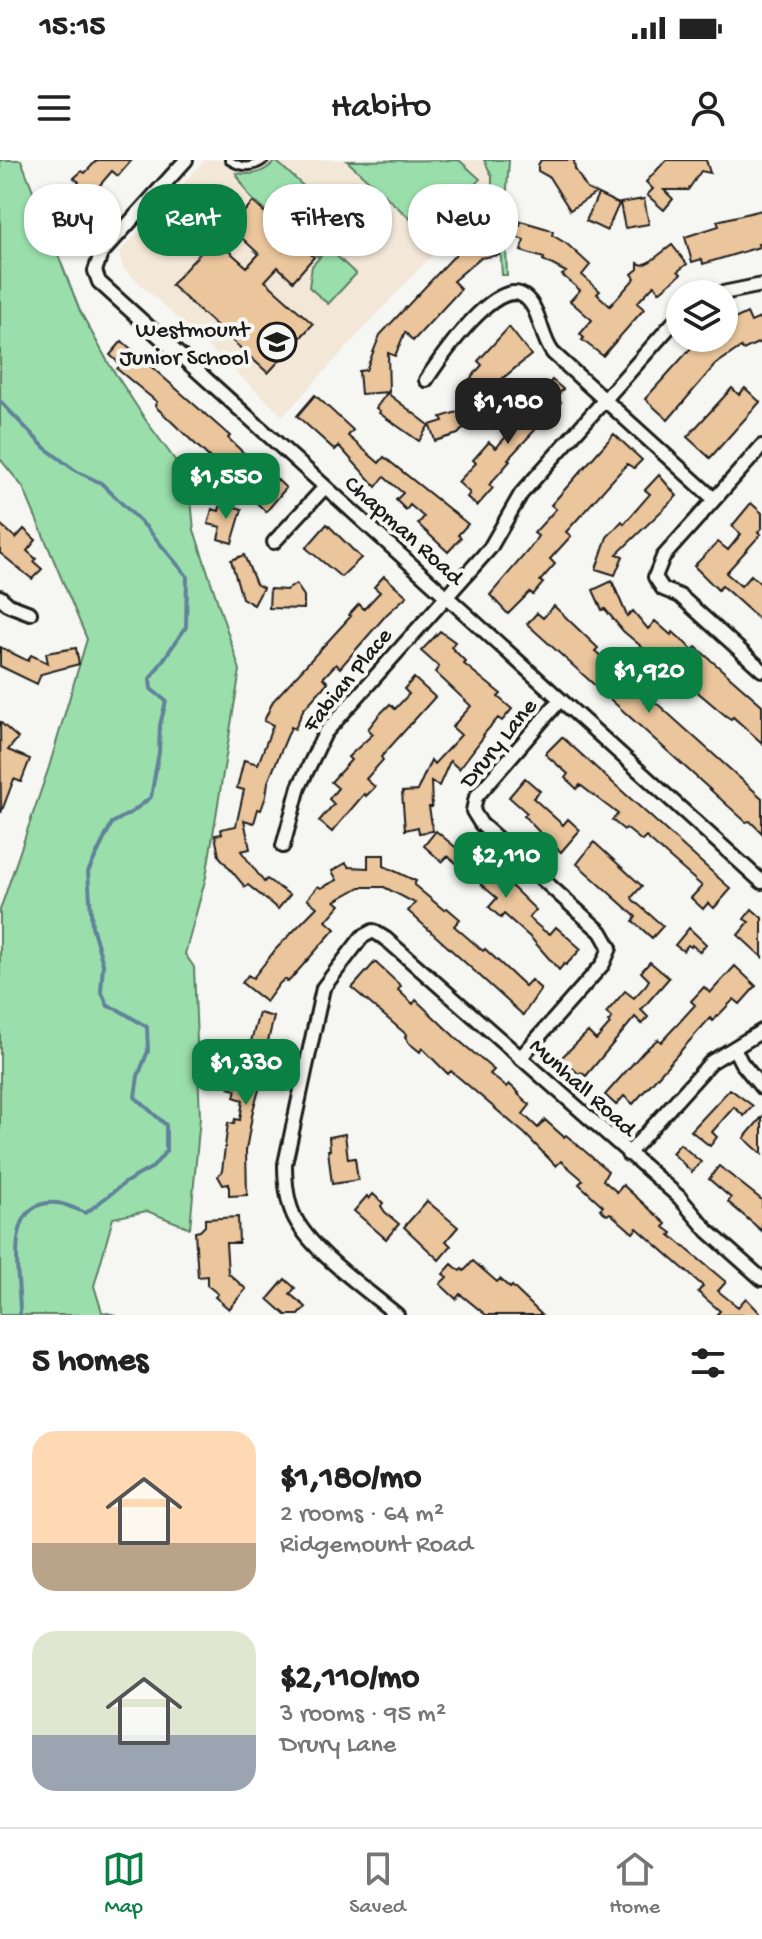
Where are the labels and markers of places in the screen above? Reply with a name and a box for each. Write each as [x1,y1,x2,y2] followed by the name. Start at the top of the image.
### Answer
[119,317,251,374] place label: Westmount Junior School
[256,321,298,363] school or university icon: Westmount Junior School
[443,378,573,446] pin: $1,180
[161,453,291,521] pin: $1,550
[584,647,714,715] pin: $1,920
[441,832,571,900] pin: $2,110
[181,1039,311,1107] pin: $1,330

